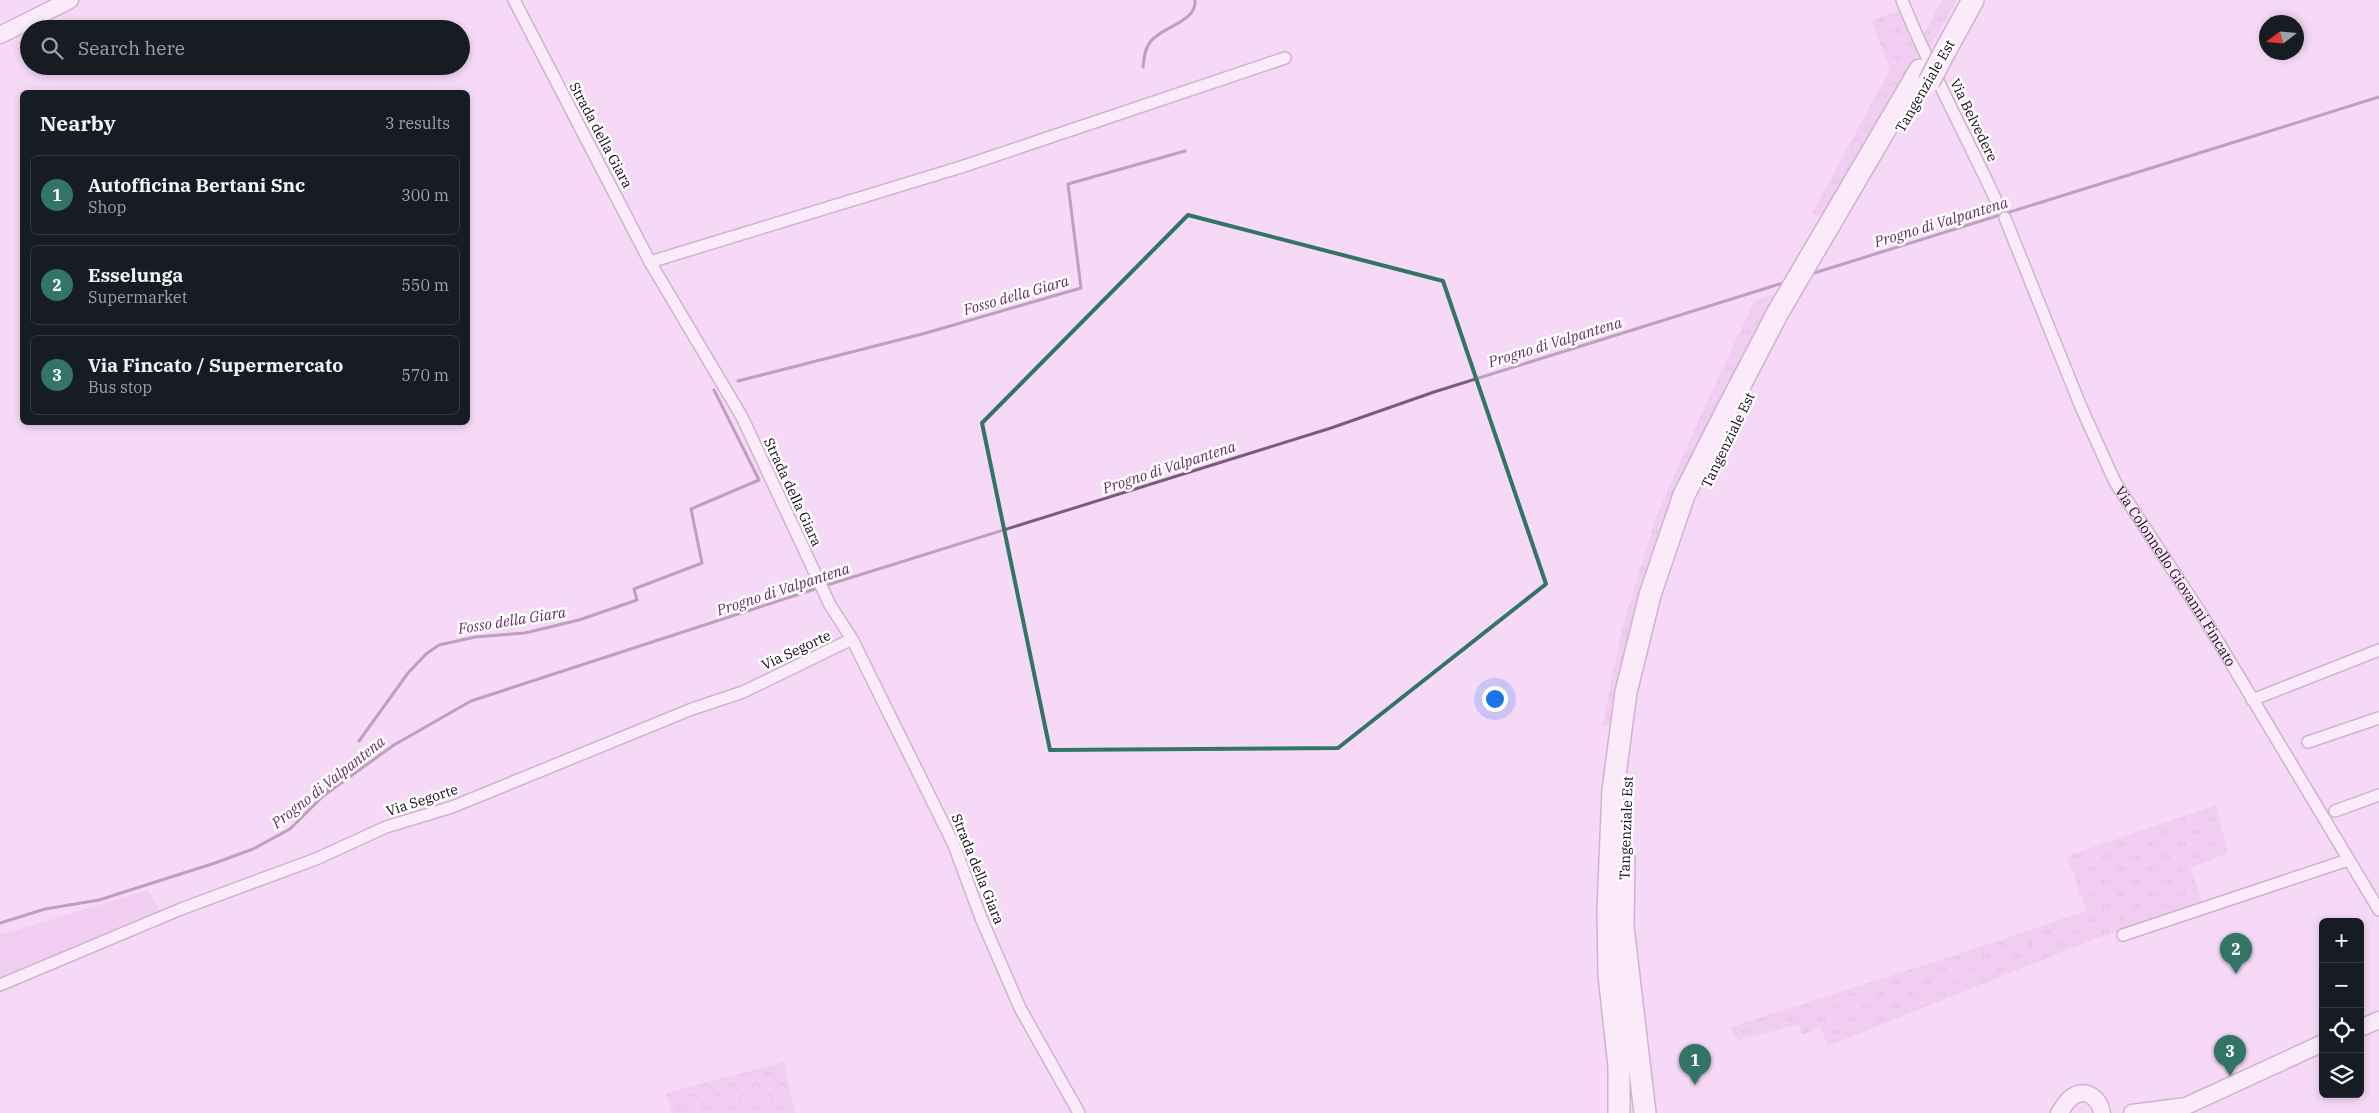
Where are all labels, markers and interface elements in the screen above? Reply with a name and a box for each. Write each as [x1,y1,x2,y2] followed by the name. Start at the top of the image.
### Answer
[2259,15,2304,60] north arrow
[20,20,470,75] search box
[38,34,66,62] icon: search
[78,36,185,60] text: Search here
[1891,36,1959,135] street label: Tangenziale Est
[1946,76,2002,164] street label: Via Belvedere
[565,79,637,192] street label: Strada della Giara
[40,109,116,137] text: Nearby
[385,113,450,133] text: 3 results
[88,173,305,197] text: Autofficina Bertani Snc
[52,185,62,205] text: 1
[401,185,449,205] text: 300 m
[1871,192,2011,252] water label: Progno di Valpantena
[88,197,126,217] text: Shop
[88,263,183,287] text: Esselunga
[960,271,1072,319] water label: Fosso della Giara
[52,275,62,295] text: 2
[401,275,449,295] text: 550 m
[88,287,187,307] text: Supermarket
[1485,312,1625,372] water label: Progno di Valpantena
[88,353,343,377] text: Via Fincato / Supermercato
[52,365,62,385] text: 3
[401,365,449,385] text: 570 m
[88,377,152,397] text: Bus stop
[1697,389,1759,491] street label: Tangenziale Est
[760,435,826,549] street label: Strada della Giara
[1099,436,1239,498] water label: Progno di Valpantena
[2111,483,2240,670] street label: Via Colonnello Giovanni Fincato
[713,558,853,620] water label: Progno di Valpantena
[456,602,568,638] water label: Fosso della Giara
[759,626,833,674] street label: Via Segorte
[1482,686,1508,712] your location
[267,731,389,833] water label: Progno di Valpantena
[1615,776,1637,880] street label: Tangenziale Est
[384,780,460,820] street label: Via Segorte
[948,811,1009,927] street label: Strada della Giara
[2319,918,2364,1098] map controls
[2319,918,2364,963] button: +
[2220,933,2252,974] pin: 2
[2319,963,2364,1008] button: −
[2319,1008,2364,1053] button: locate
[2214,1035,2246,1076] pin: 3
[1679,1044,1711,1085] pin: 1
[2319,1053,2364,1098] button: layers

